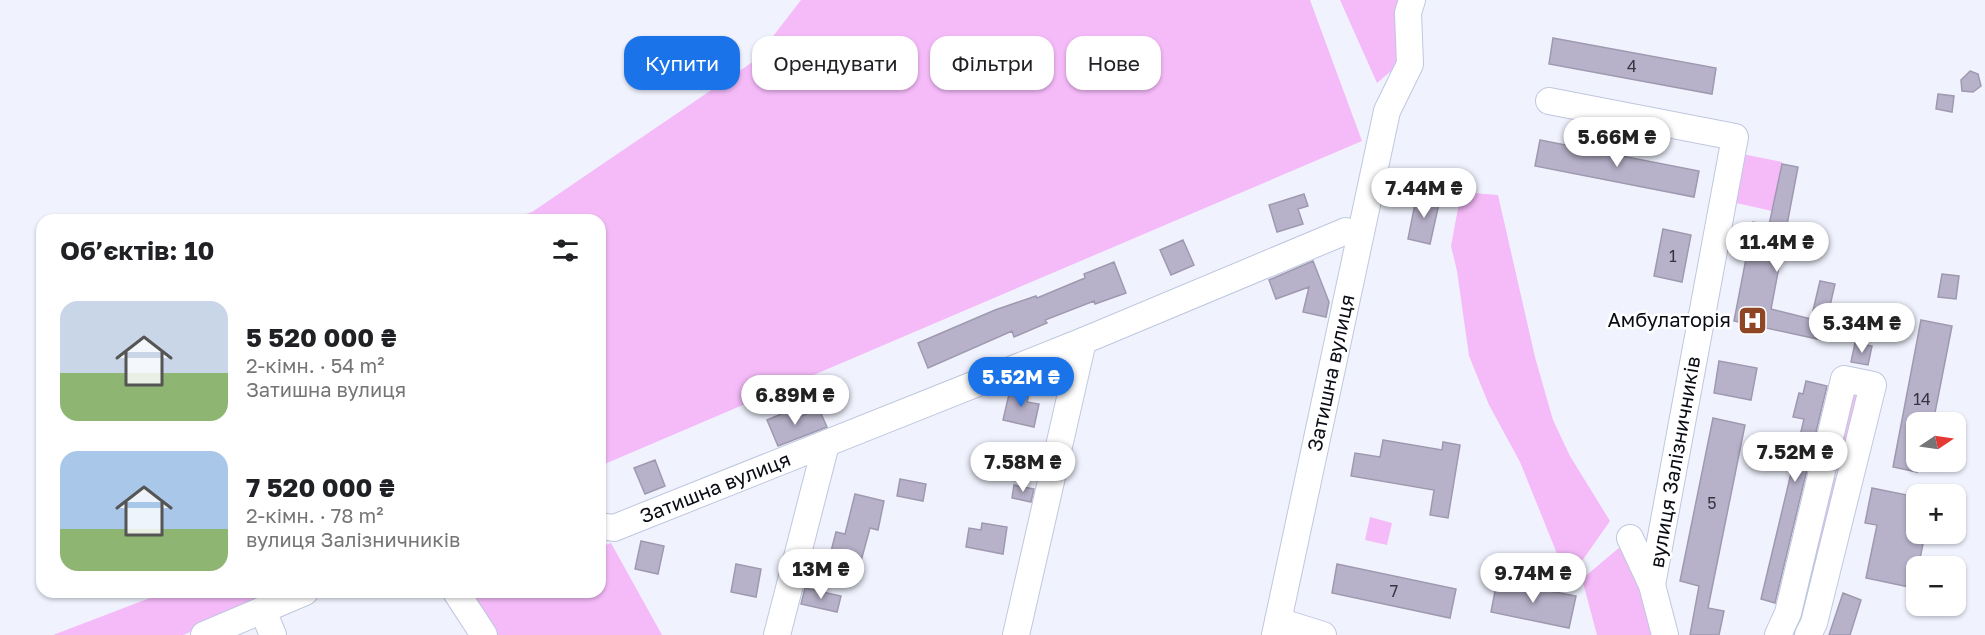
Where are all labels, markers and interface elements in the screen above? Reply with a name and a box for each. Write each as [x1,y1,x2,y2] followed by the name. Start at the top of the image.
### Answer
[624,36,740,90] chip: Купити
[752,36,918,90] chip: Орендувати
[930,36,1054,90] chip: Фільтри
[1066,36,1161,90] chip: Нове
[1627,56,1637,76] house number: 4
[1562,117,1672,168] pin: 5.66M ₴
[1578,124,1657,148] text: 5.66M ₴
[1369,168,1479,219] pin: 7.44M ₴
[1385,175,1463,199] text: 7.44M ₴
[1722,222,1832,273] pin: 11.4M ₴
[1740,229,1814,253] text: 11.4M ₴
[549,234,582,267] icon: filters
[60,235,214,266] text: Об’єктів: 10
[1669,246,1677,266] house number: 1
[1302,292,1359,454] street label: Затишна вулиця
[1807,303,1917,354] pin: 5.34M ₴
[1736,304,1768,336] hospital icon: Амбулаторія
[1607,307,1731,331] place label: Амбулаторія
[1823,310,1901,334] text: 5.34M ₴
[246,322,397,353] text: 5 520 000 ₴
[108,325,180,397] icon: home
[246,353,384,377] text: 2-кімн. · 54 m²
[1644,354,1704,569] street label: вулиця Залізничників
[966,357,1076,408] pin: 5.52M ₴
[982,364,1060,388] text: 5.52M ₴
[740,375,850,426] pin: 6.89M ₴
[246,377,406,401] text: Затишна вулиця
[755,382,835,406] text: 6.89M ₴
[1913,389,1931,409] house number: 14
[1906,412,1966,472] north arrow
[1906,412,1966,616] map controls
[1740,432,1850,483] pin: 7.52M ₴
[1757,439,1833,463] text: 7.52M ₴
[968,442,1078,493] pin: 7.58M ₴
[636,446,794,528] street label: Затишна вулиця
[984,449,1062,473] text: 7.58M ₴
[246,472,395,503] text: 7 520 000 ₴
[108,475,180,547] icon: home
[1906,484,1966,544] button: +
[1707,493,1717,513] house number: 5
[246,503,383,527] text: 2-кімн. · 78 m²
[246,527,460,551] text: вулиця Залізничників
[779,549,863,600] pin: 13M ₴
[1478,553,1588,604] pin: 9.74M ₴
[792,556,850,580] text: 13M ₴
[1906,556,1966,616] button: −
[1494,560,1572,584] text: 9.74M ₴
[1390,581,1398,601] house number: 7

